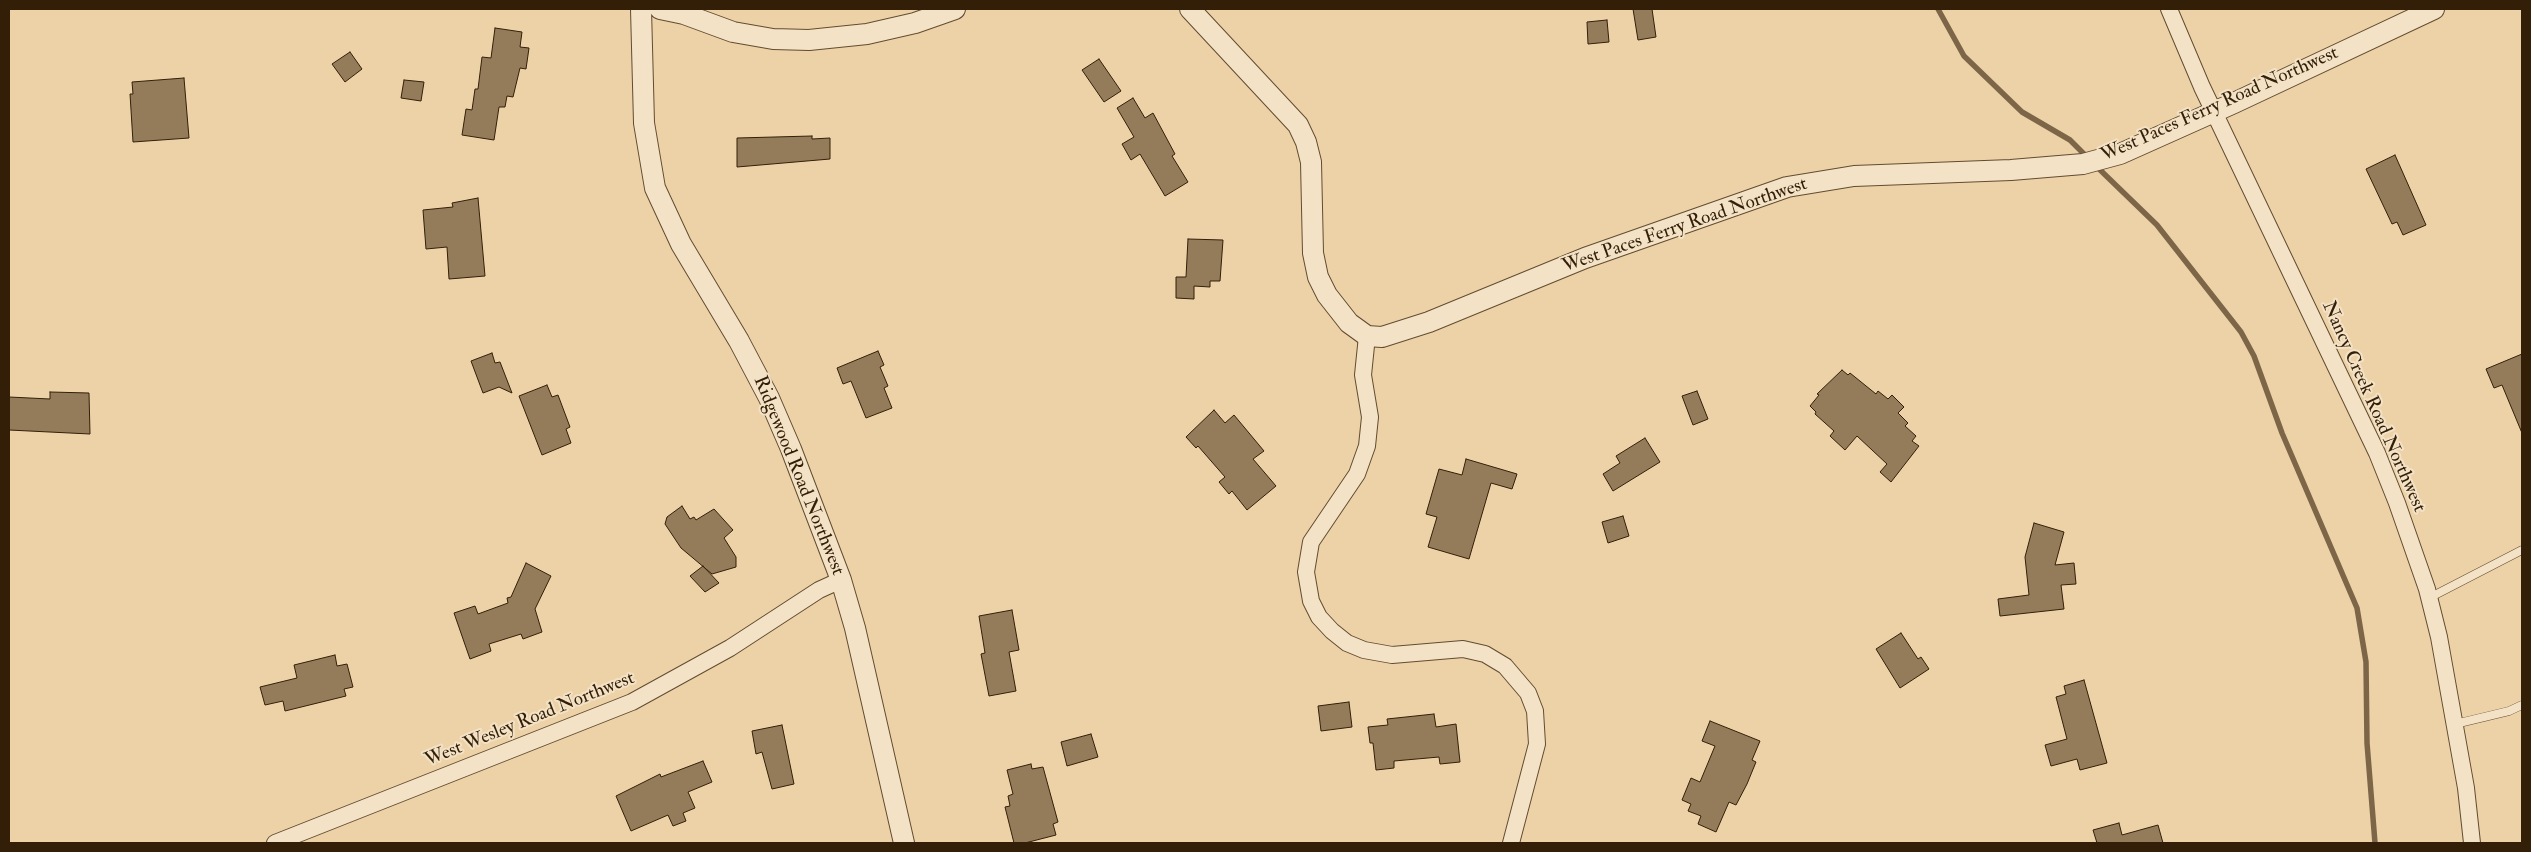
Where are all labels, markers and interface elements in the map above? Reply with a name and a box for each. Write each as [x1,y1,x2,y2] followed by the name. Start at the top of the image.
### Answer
[2098,42,2342,168] street label: West Paces Ferry Road Northwest
[1560,173,1810,279] street label: West Paces Ferry Road Northwest
[2316,298,2430,516] street label: Nancy Creek Road Northwest
[748,373,848,579] street label: Ridgewood Road Northwest
[422,667,638,773] street label: West Wesley Road Northwest

